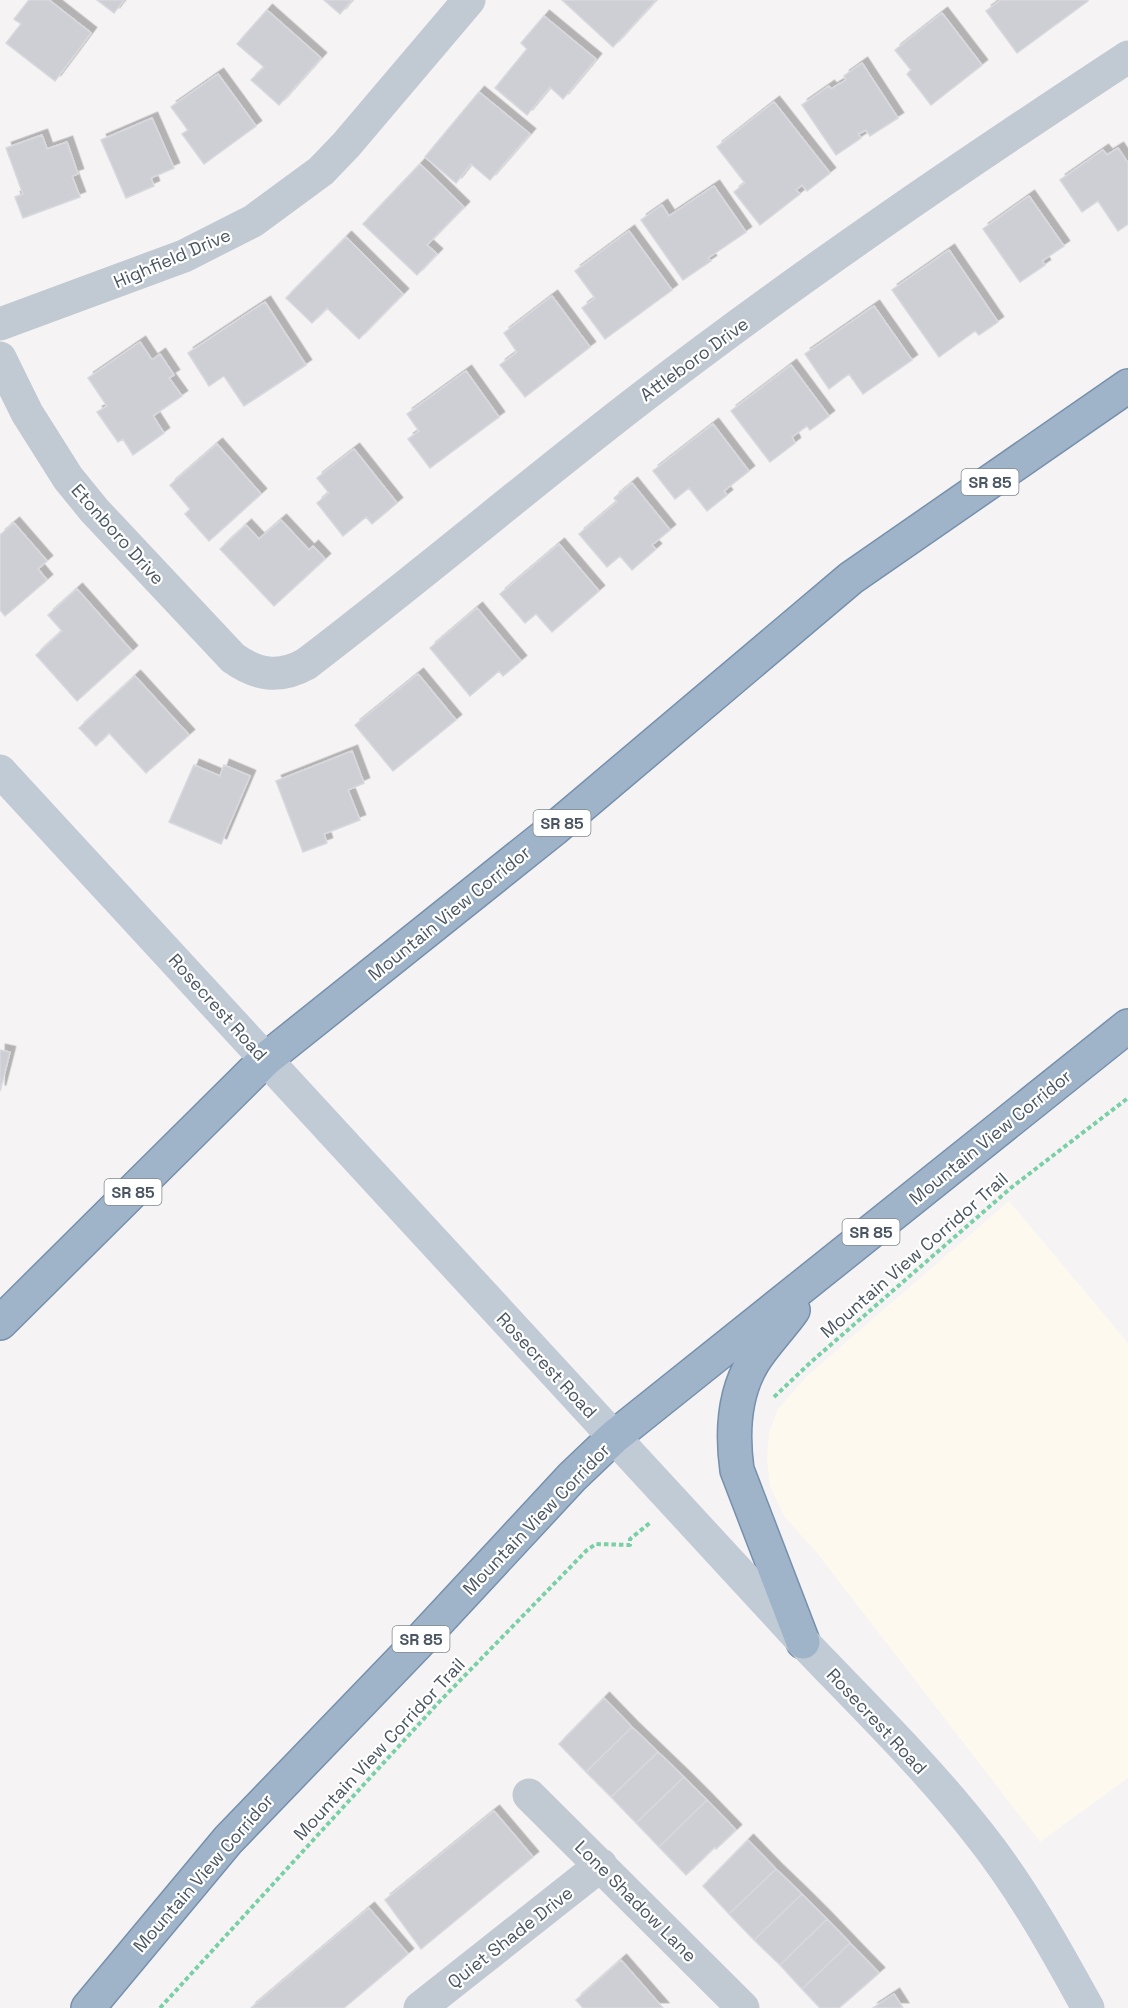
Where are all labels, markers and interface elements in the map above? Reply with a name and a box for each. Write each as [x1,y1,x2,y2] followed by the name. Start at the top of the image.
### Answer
[110,223,234,293] street label: Highfield Drive
[635,312,753,406] street label: Attleboro Drive
[962,469,1018,495] road number: SR 85
[67,479,169,589] street label: Etonboro Drive
[534,810,590,836] road number: SR 85
[363,840,535,986] street label: Mountain View Corridor
[164,948,272,1066] street label: Rosecrest Road
[904,1064,1076,1210] street label: Mountain View Corridor
[815,1167,1013,1343] street label: Mountain View Corridor Trail
[104,1179,162,1205] road number: SR 85
[842,1219,900,1245] road number: SR 85
[492,1307,602,1423] street label: Rosecrest Road
[458,1438,615,1600] street label: Mountain View Corridor
[392,1626,450,1652] road number: SR 85
[288,1653,470,1845] street label: Mountain View Corridor Trail
[822,1663,932,1779] street label: Rosecrest Road
[128,1789,278,1957] street label: Mountain View Corridor
[570,1835,702,1967] street label: Lone Shadow Lane
[443,1881,577,1993] street label: Quiet Shade Drive

